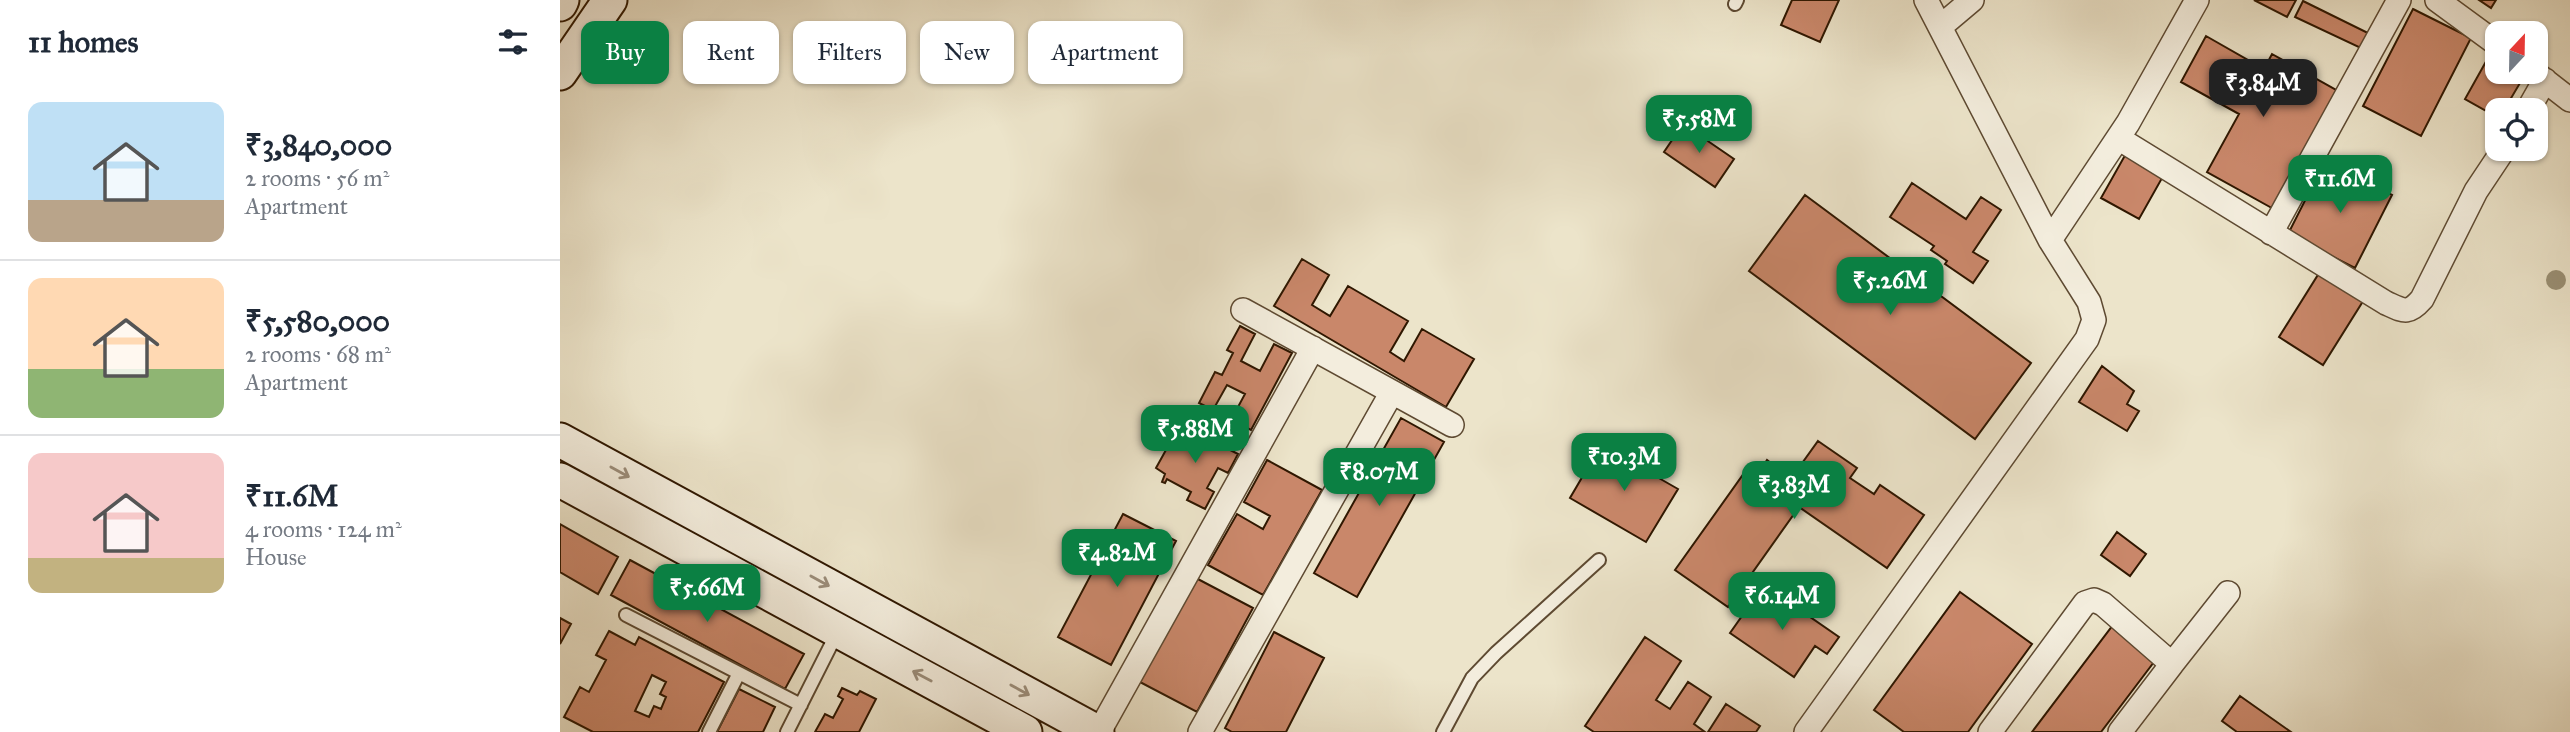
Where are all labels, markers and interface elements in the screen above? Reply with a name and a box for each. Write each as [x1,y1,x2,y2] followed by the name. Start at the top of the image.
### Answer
[581,21,669,84] chip: Buy
[683,21,779,84] chip: Rent
[793,21,906,84] chip: Filters
[920,21,1014,84] chip: New
[1028,21,1183,84] chip: Apartment
[2485,21,2548,84] north arrow
[2485,21,2548,161] map controls
[494,23,532,61] icon: filters
[28,24,139,60] text: 11 homes
[2206,60,2320,119] pin: ₹3.84M
[2225,68,2301,96] text: ₹3.84M
[1642,96,1756,155] pin: ₹5.58M
[2485,98,2548,161] button: locate
[1662,104,1736,132] text: ₹5.58M
[245,127,392,163] text: ₹3,840,000
[84,130,168,214] icon: home
[2283,156,2397,215] pin: ₹11.6M
[245,164,389,192] text: 2 rooms · 56 m²
[2304,164,2376,192] text: ₹11.6M
[245,192,348,220] text: Apartment
[1833,258,1947,317] pin: ₹5.26M
[1853,266,1927,294] text: ₹5.26M
[245,303,390,339] text: ₹5,580,000
[84,306,168,390] icon: home
[245,340,391,368] text: 2 rooms · 68 m²
[245,368,348,396] text: Apartment
[1138,406,1252,465] pin: ₹5.88M
[1157,414,1233,442] text: ₹5.88M
[1567,434,1681,493] pin: ₹10.3M
[1587,442,1661,470] text: ₹10.3M
[1322,448,1436,508] pin: ₹8.07M
[1339,457,1419,485] text: ₹8.07M
[1737,462,1851,521] pin: ₹3.83M
[609,466,630,480] one-way arrow
[1758,470,1830,498] text: ₹3.83M
[245,478,338,514] text: ₹11.6M
[84,481,168,565] icon: home
[245,515,402,543] text: 4 rooms · 124 m²
[1060,530,1174,589] pin: ₹4.82M
[1078,538,1156,566] text: ₹4.82M
[245,543,307,571] text: House
[650,564,764,624] pin: ₹5.66M
[1725,572,1839,632] pin: ₹6.14M
[669,573,745,601] text: ₹5.66M
[809,575,830,588] one-way arrow
[1744,581,1820,609] text: ₹6.14M
[912,669,933,682] one-way arrow
[1009,683,1029,697] one-way arrow

